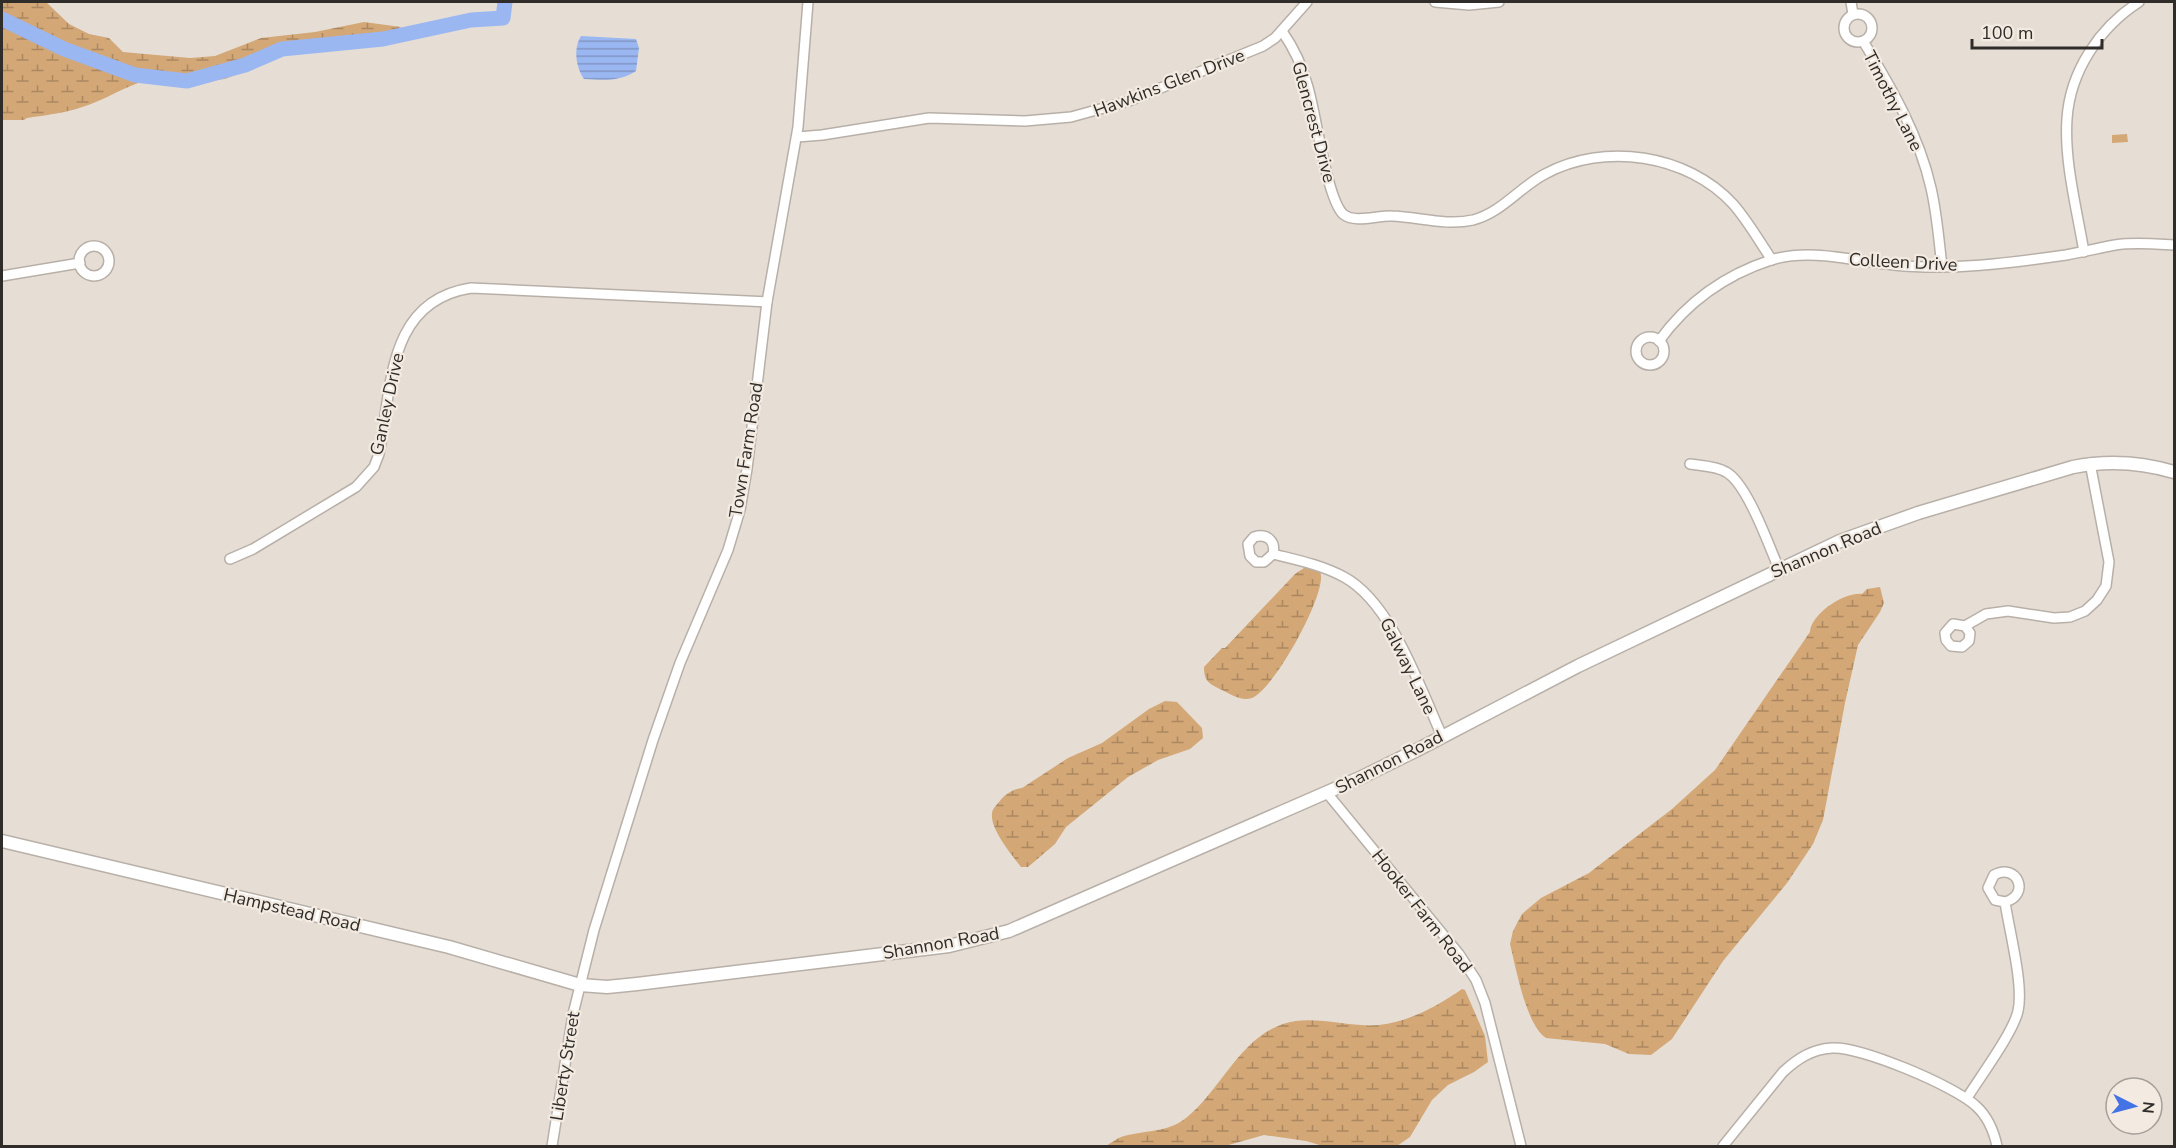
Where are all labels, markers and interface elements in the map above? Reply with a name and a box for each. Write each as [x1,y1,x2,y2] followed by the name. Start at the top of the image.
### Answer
[1972,12,2102,50] scale bar
[1981,21,2033,45] text: 100 m
[1090,43,1248,123] street label: Hawkins Glen Drive
[1857,47,1929,155] street label: Timothy Lane
[1286,59,1342,185] street label: Glencrest Drive
[1848,247,1958,277] street label: Colleen Drive
[364,351,410,457] street label: Ganley Drive
[723,381,769,519] street label: Town Farm Road
[1767,516,1885,584] street label: Shannon Road
[1374,613,1442,719] street label: Galway Lane
[1331,725,1447,799] street label: Shannon Road
[1366,844,1478,978] street label: Hooker Farm Road
[221,883,363,937] street label: Hampstead Road
[881,921,1001,965] street label: Shannon Road
[545,1009,586,1122] street label: Liberty Street
[2104,1076,2164,1136] north arrow
[2136,1100,2159,1115] text: N

